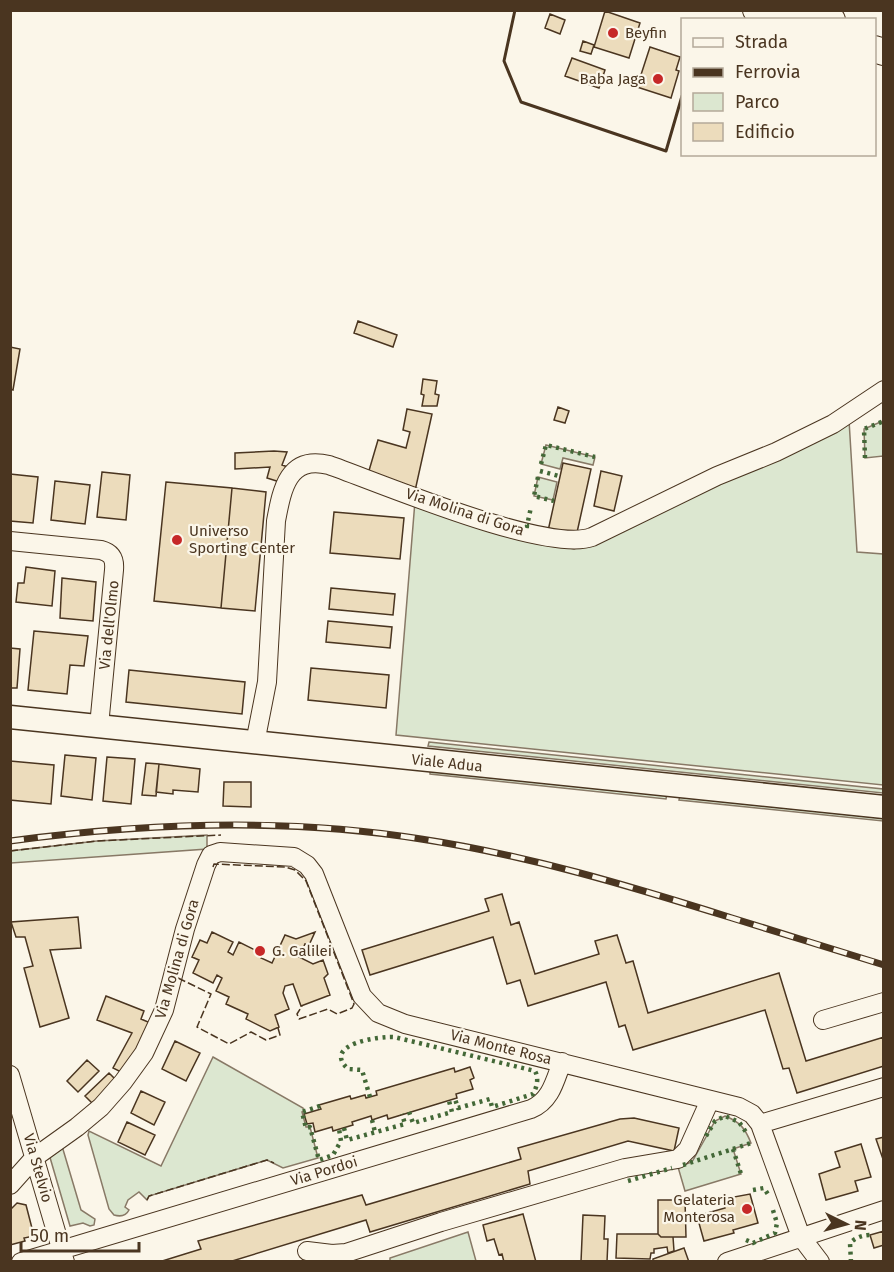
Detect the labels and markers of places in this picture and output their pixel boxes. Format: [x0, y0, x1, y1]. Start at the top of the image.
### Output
place label: Beyfin [625, 24, 667, 42]
marker: Beyfin [606, 26, 620, 40]
place label: Baba Jaga [580, 70, 646, 88]
marker: Baba Jaga [651, 72, 665, 86]
place label: Universo Sporting Center [189, 522, 295, 557]
marker: Universo Sporting Center [170, 533, 184, 547]
place label: G. Galilei [272, 942, 332, 960]
marker: G. Galilei [253, 944, 267, 958]
place label: Gelateria Monterosa [663, 1191, 735, 1226]
marker: Gelateria Monterosa [740, 1202, 754, 1216]

